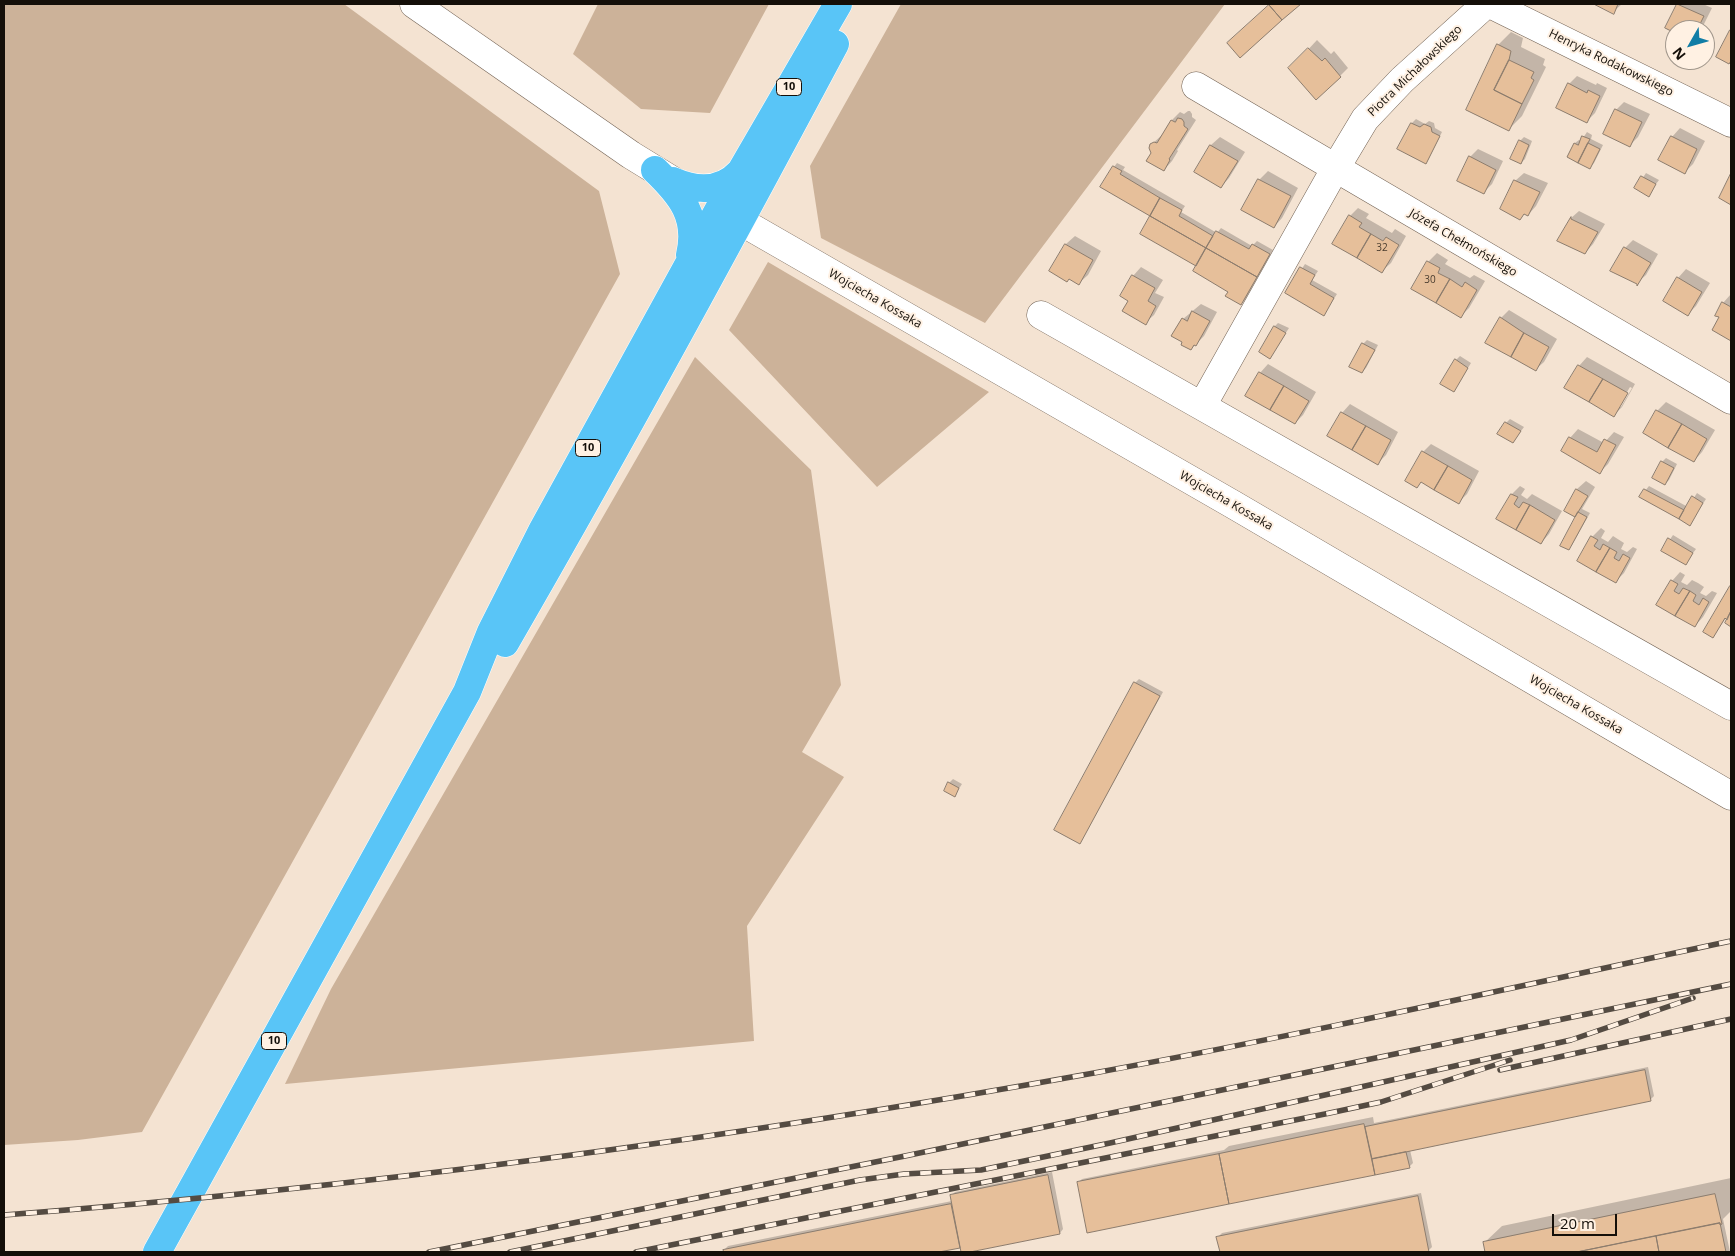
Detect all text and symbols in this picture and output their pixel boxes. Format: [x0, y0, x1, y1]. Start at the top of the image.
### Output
north arrow [1665, 20, 1715, 70]
street label: Piotra Michałowskiego [1365, 22, 1465, 120]
street label: Henryka Rodakowskiego [1546, 27, 1676, 99]
text: N [1668, 44, 1690, 64]
road number: 10 [776, 78, 802, 95]
street label: Józefa Chełmońskiego [1406, 206, 1520, 280]
house number: 32 [1376, 242, 1388, 254]
street label: Wojciecha Kossaka [826, 266, 924, 332]
house number: 30 [1424, 274, 1436, 286]
road number: 10 [576, 439, 600, 456]
street label: Wojciecha Kossaka [1177, 468, 1275, 534]
street label: Wojciecha Kossaka [1527, 672, 1625, 738]
road number: 10 [262, 1032, 286, 1050]
scale bar [1555, 1204, 1620, 1236]
text: 20 m [1560, 1213, 1595, 1233]

